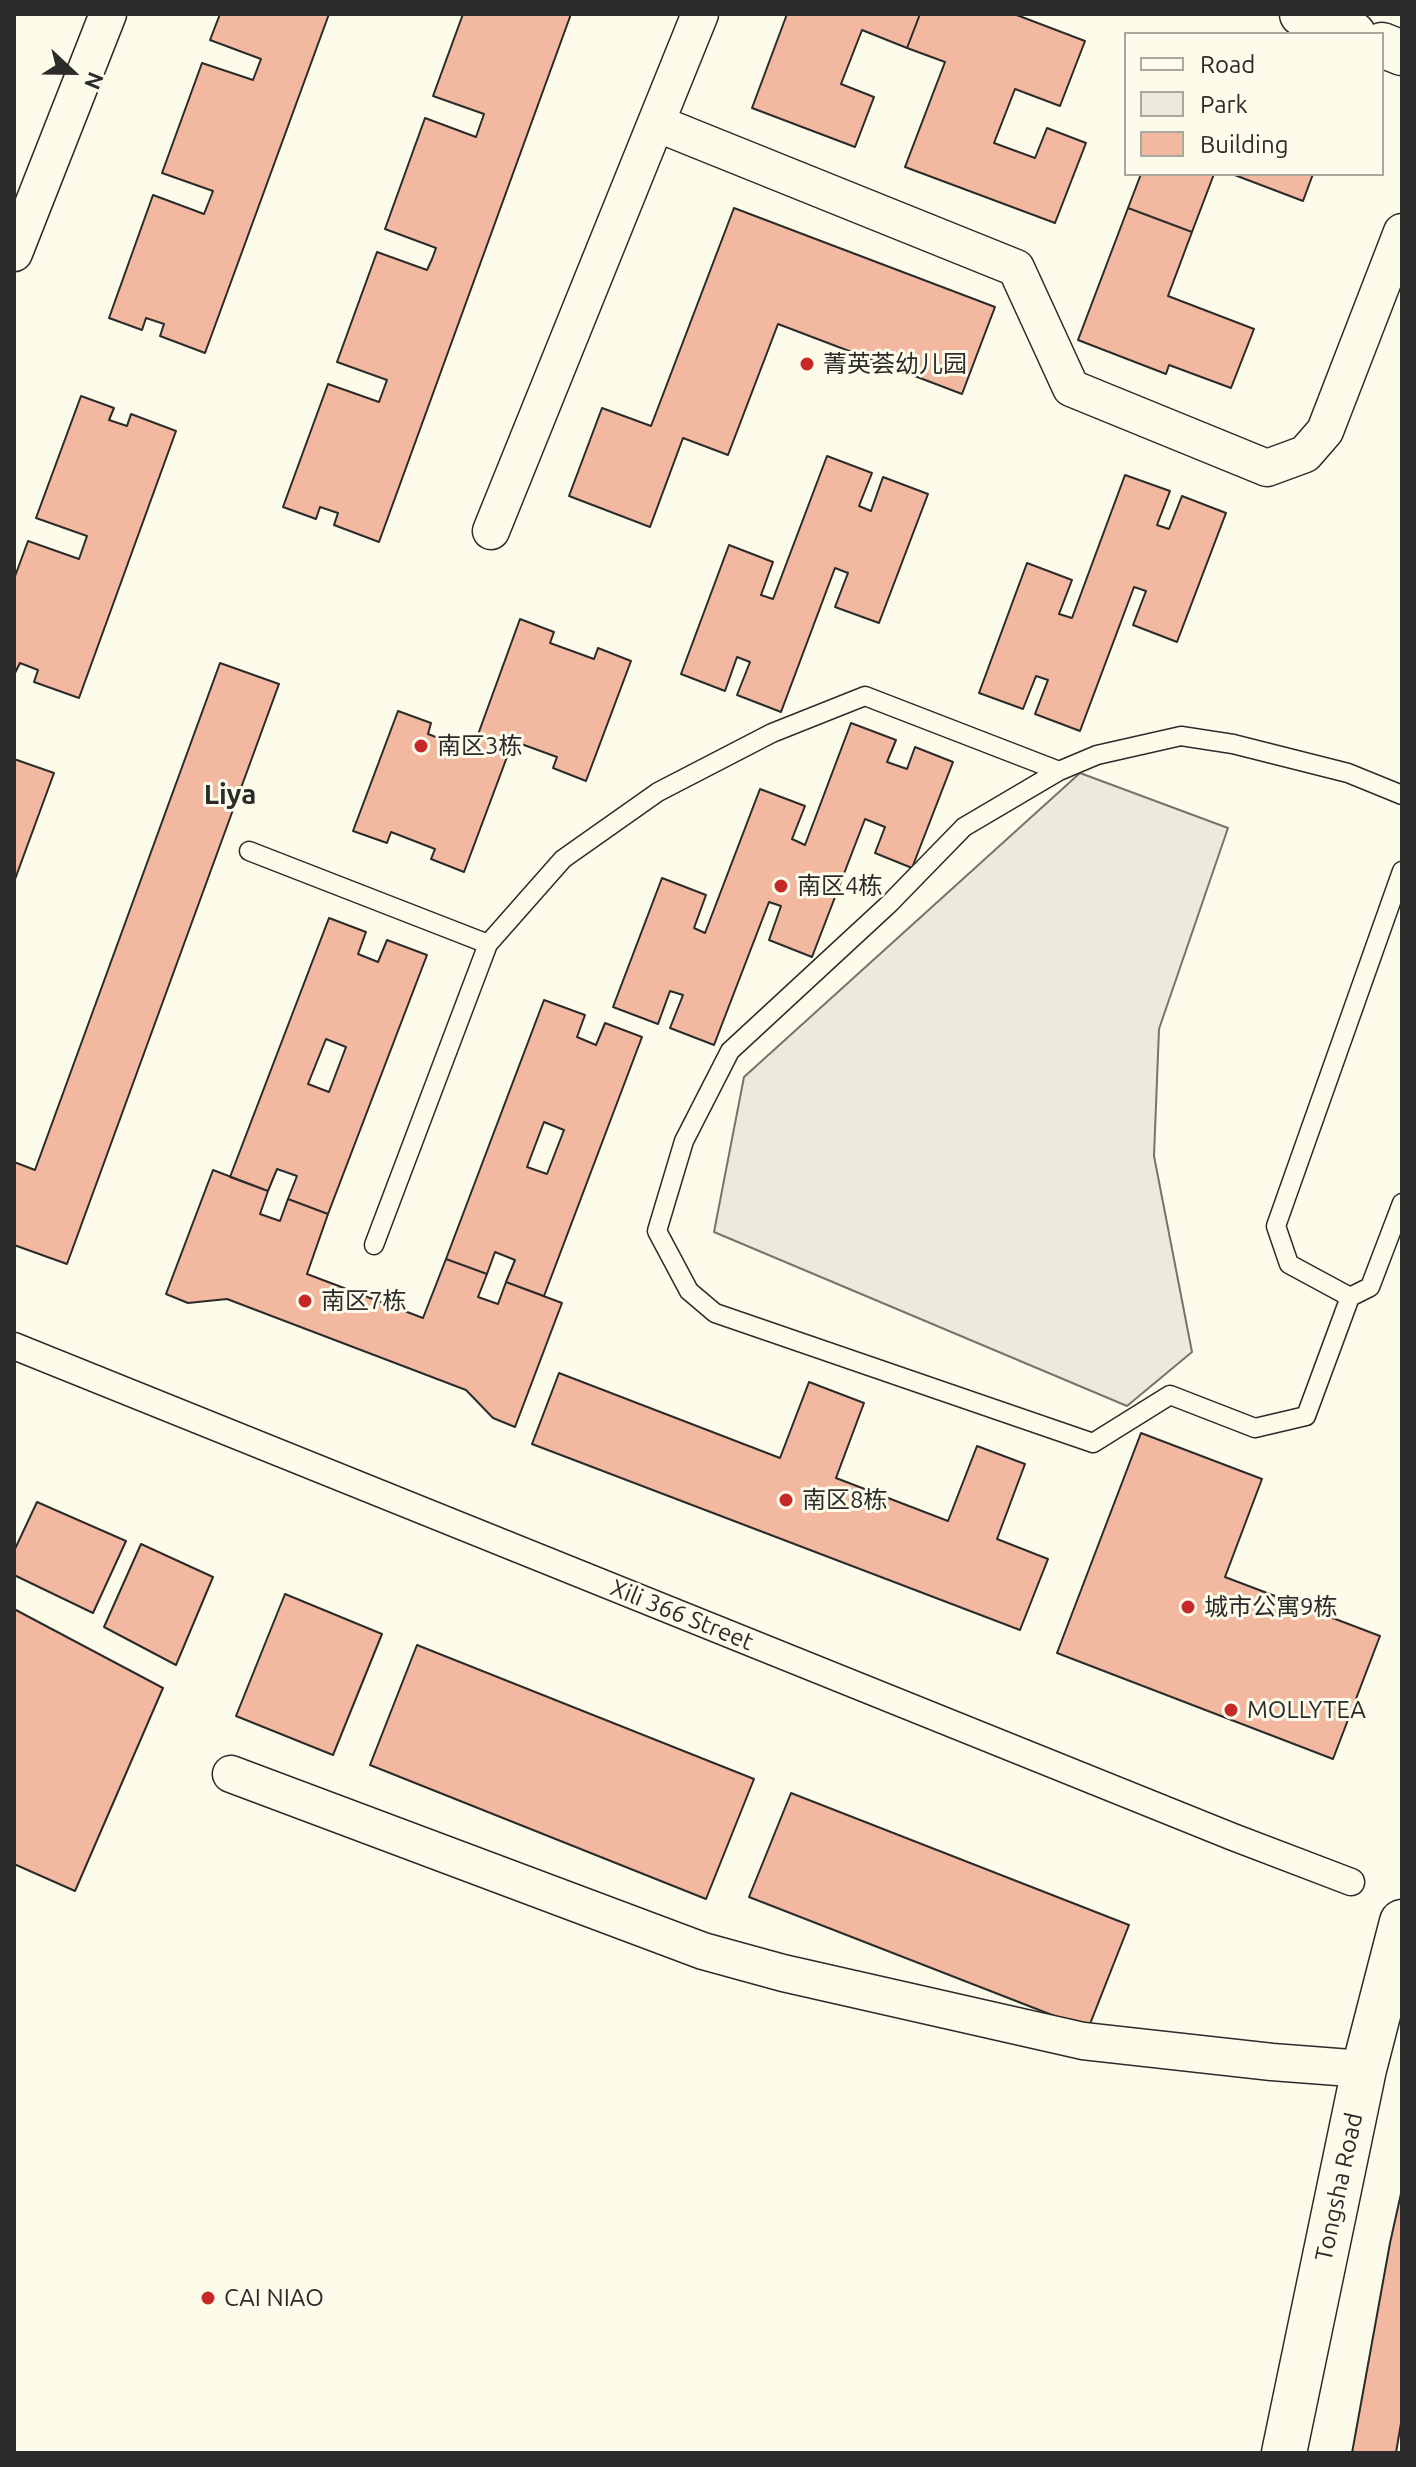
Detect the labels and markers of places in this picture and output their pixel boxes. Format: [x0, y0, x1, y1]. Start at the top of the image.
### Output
place label: 菁英荟幼儿园 [823, 350, 967, 378]
marker: 菁英荟幼儿园 [798, 355, 816, 373]
place label: 南区3栋 [437, 732, 523, 760]
marker: 南区3栋 [412, 737, 430, 755]
place label: 南区4栋 [797, 872, 883, 900]
marker: 南区4栋 [772, 877, 790, 895]
place label: 南区7栋 [321, 1287, 407, 1315]
marker: 南区7栋 [296, 1292, 314, 1310]
place label: 南区8栋 [802, 1486, 888, 1514]
marker: 南区8栋 [777, 1491, 795, 1509]
place label: 城市公寓9栋 [1204, 1593, 1338, 1621]
marker: 城市公寓9栋 [1179, 1598, 1197, 1616]
place label: MOLLYTEA [1247, 1696, 1366, 1724]
marker: MOLLYTEA [1222, 1701, 1240, 1719]
place label: CAI NIAO [224, 2284, 324, 2312]
marker: CAI NIAO [199, 2289, 217, 2307]

